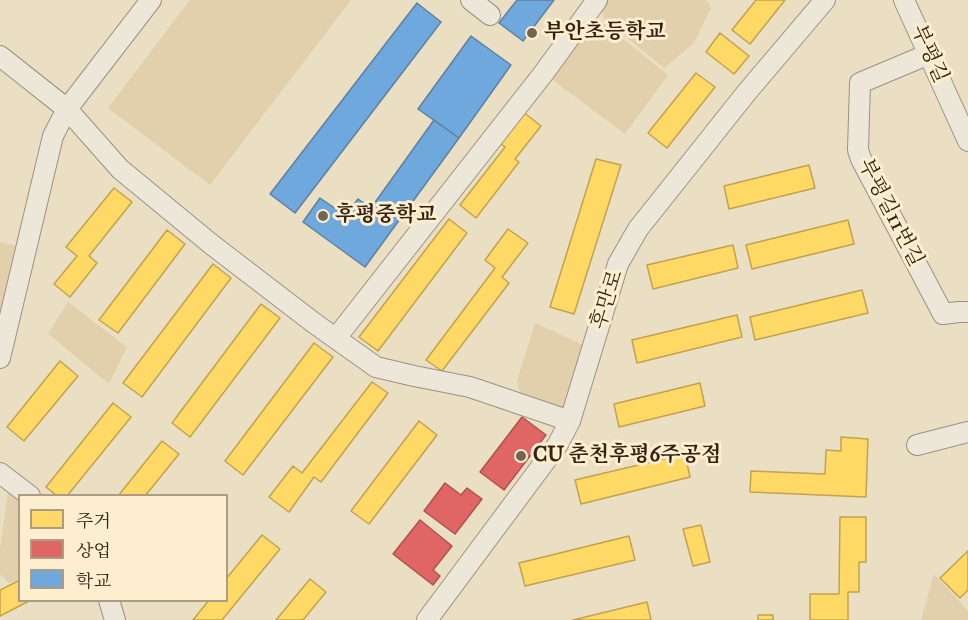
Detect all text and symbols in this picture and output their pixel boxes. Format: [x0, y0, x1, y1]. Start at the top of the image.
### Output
place label: 부안초등학교 [544, 20, 666, 46]
street label: 부평길 [905, 21, 953, 87]
marker: 부안초등학교 [525, 26, 539, 40]
street label: 부평길11번길 [852, 155, 928, 271]
place label: 후평중학교 [335, 203, 436, 229]
marker: 후평중학교 [316, 209, 330, 223]
street label: 후만로 [587, 267, 629, 333]
place label: CU 춘천후평6주공점 [533, 443, 721, 469]
marker: CU 춘천후평6주공점 [514, 449, 528, 463]
legend [18, 494, 228, 602]
text: 주거 [76, 510, 111, 532]
text: 상업 [76, 540, 111, 562]
text: 학교 [76, 570, 111, 592]

